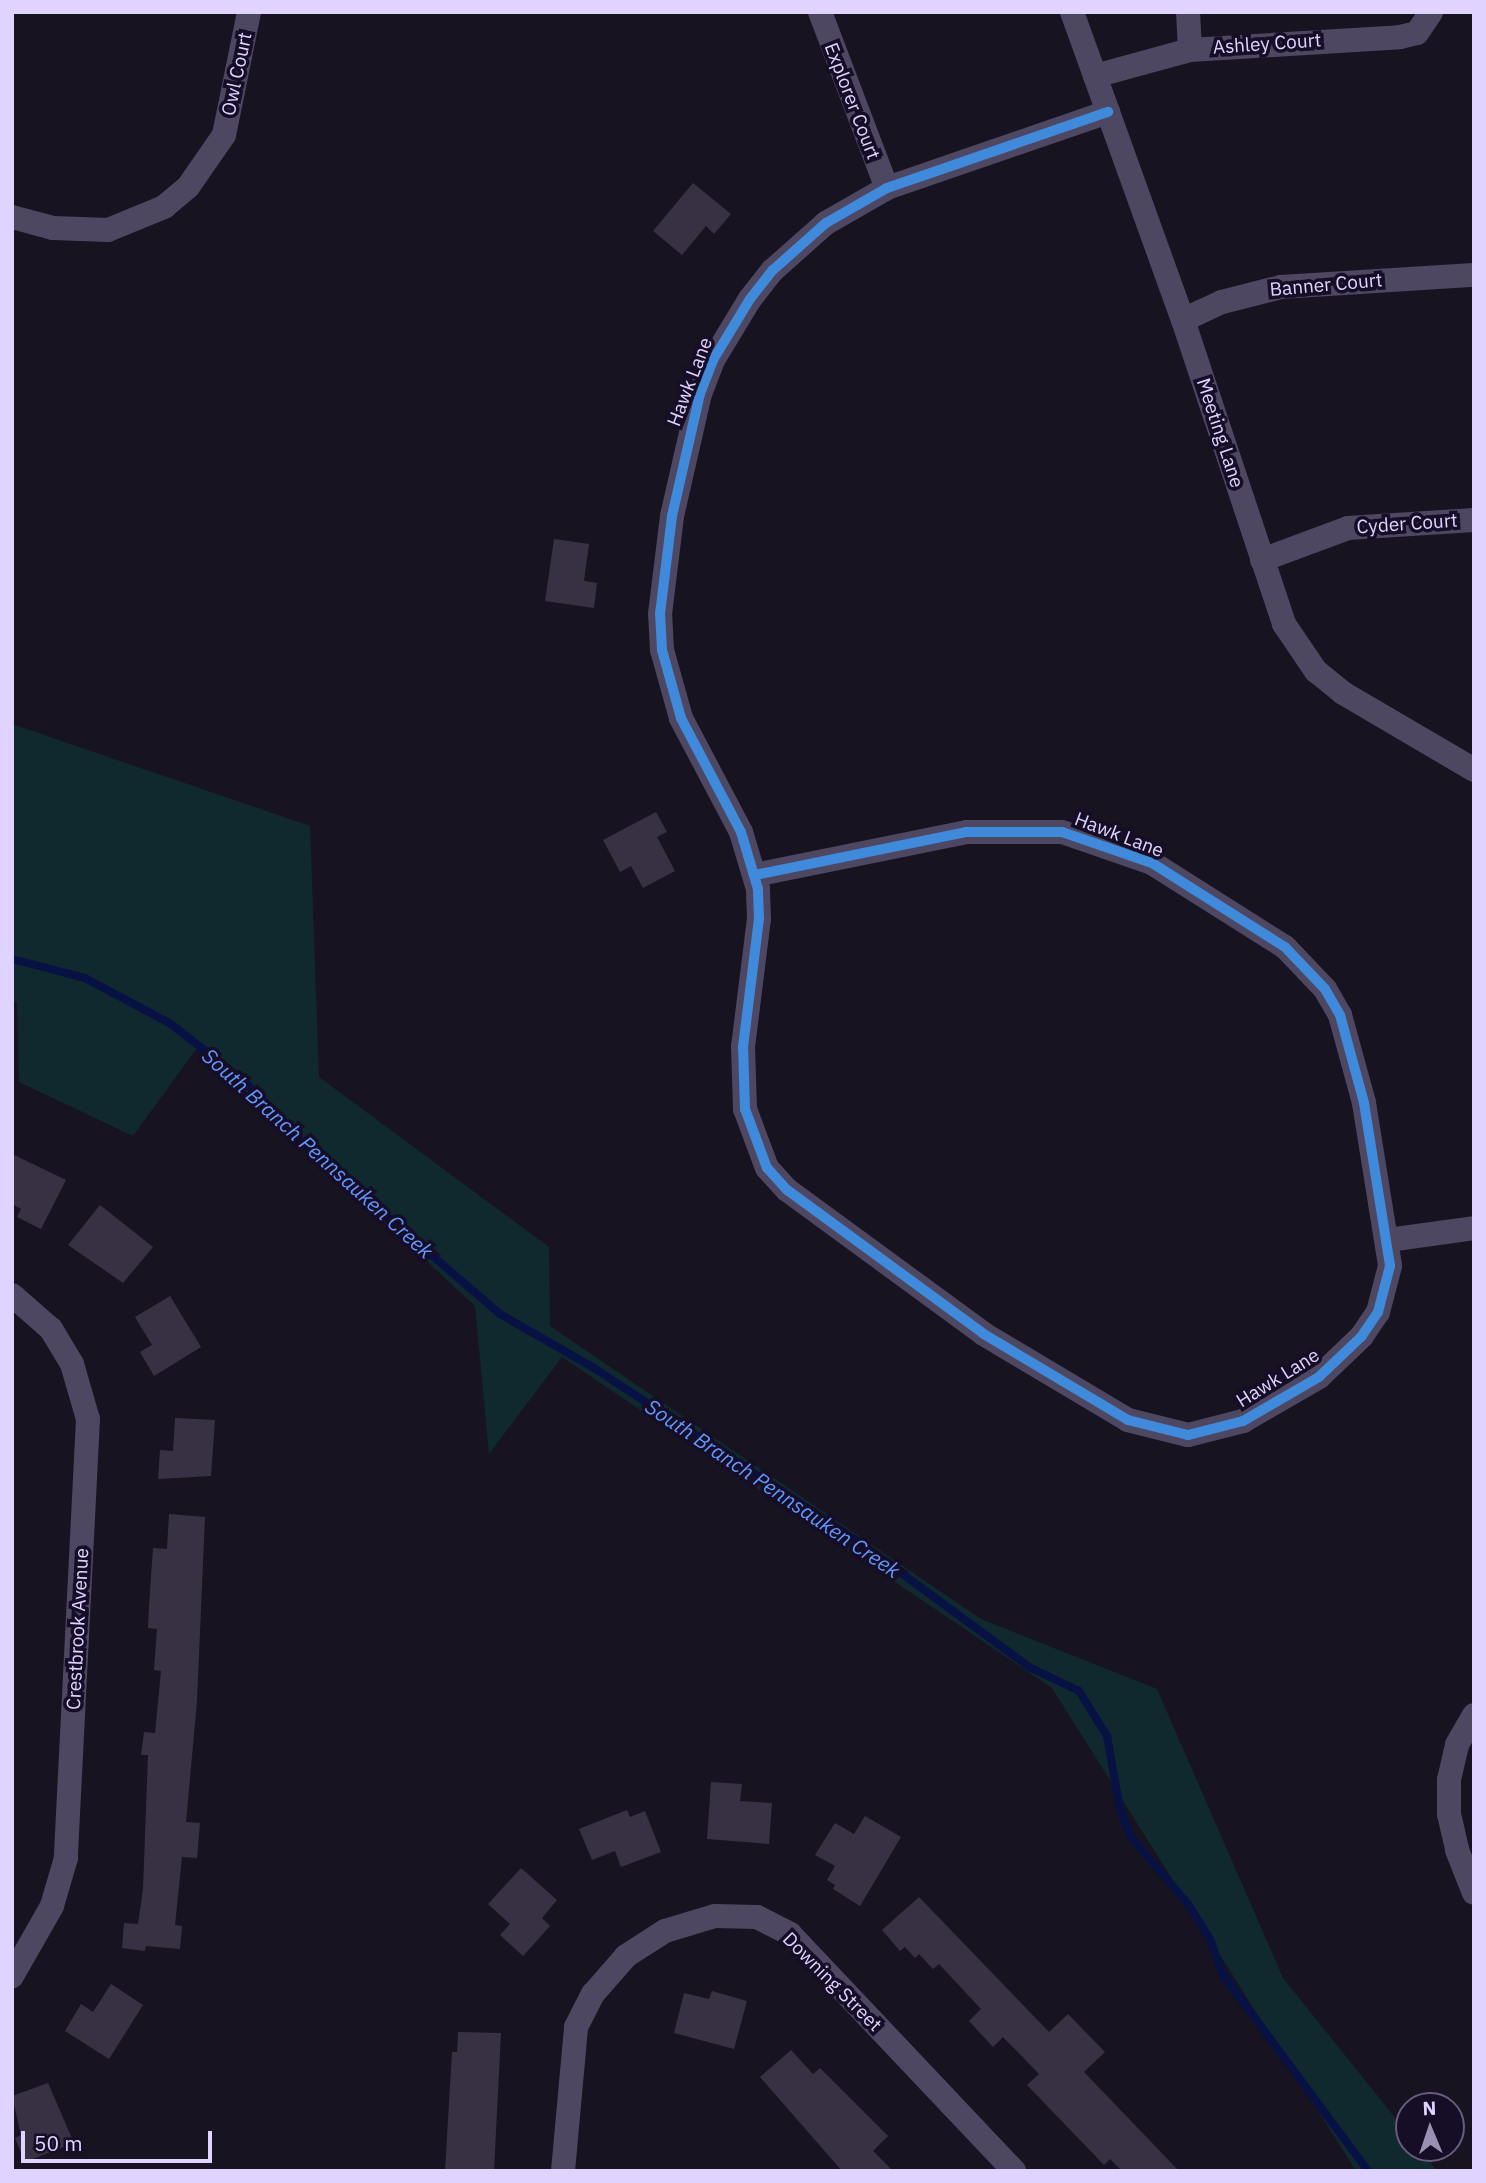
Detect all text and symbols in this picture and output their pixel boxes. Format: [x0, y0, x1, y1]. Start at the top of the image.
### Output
street label: Ashley Court [1212, 29, 1322, 59]
street label: Owl Court [217, 30, 257, 118]
street label: Explorer Court [819, 39, 885, 163]
street label: Banner Court [1269, 269, 1383, 301]
street label: Hawk Lane [663, 334, 717, 430]
street label: Meeting Lane [1192, 375, 1248, 491]
street label: Cyder Court [1356, 509, 1458, 539]
street label: Hawk Lane [1071, 808, 1167, 862]
water label: South Branch Pennsauken Creek [197, 1043, 439, 1263]
street label: Hawk Lane [1232, 1344, 1324, 1412]
water label: South Branch Pennsauken Creek [641, 1393, 905, 1583]
street label: Crestbrook Avenue [62, 1548, 94, 1710]
street label: Downing Street [778, 1928, 886, 2036]
north arrow [1395, 2092, 1465, 2162]
text: N [1422, 2096, 1437, 2120]
scale bar [24, 2116, 215, 2160]
text: 50 m [34, 2129, 83, 2157]

